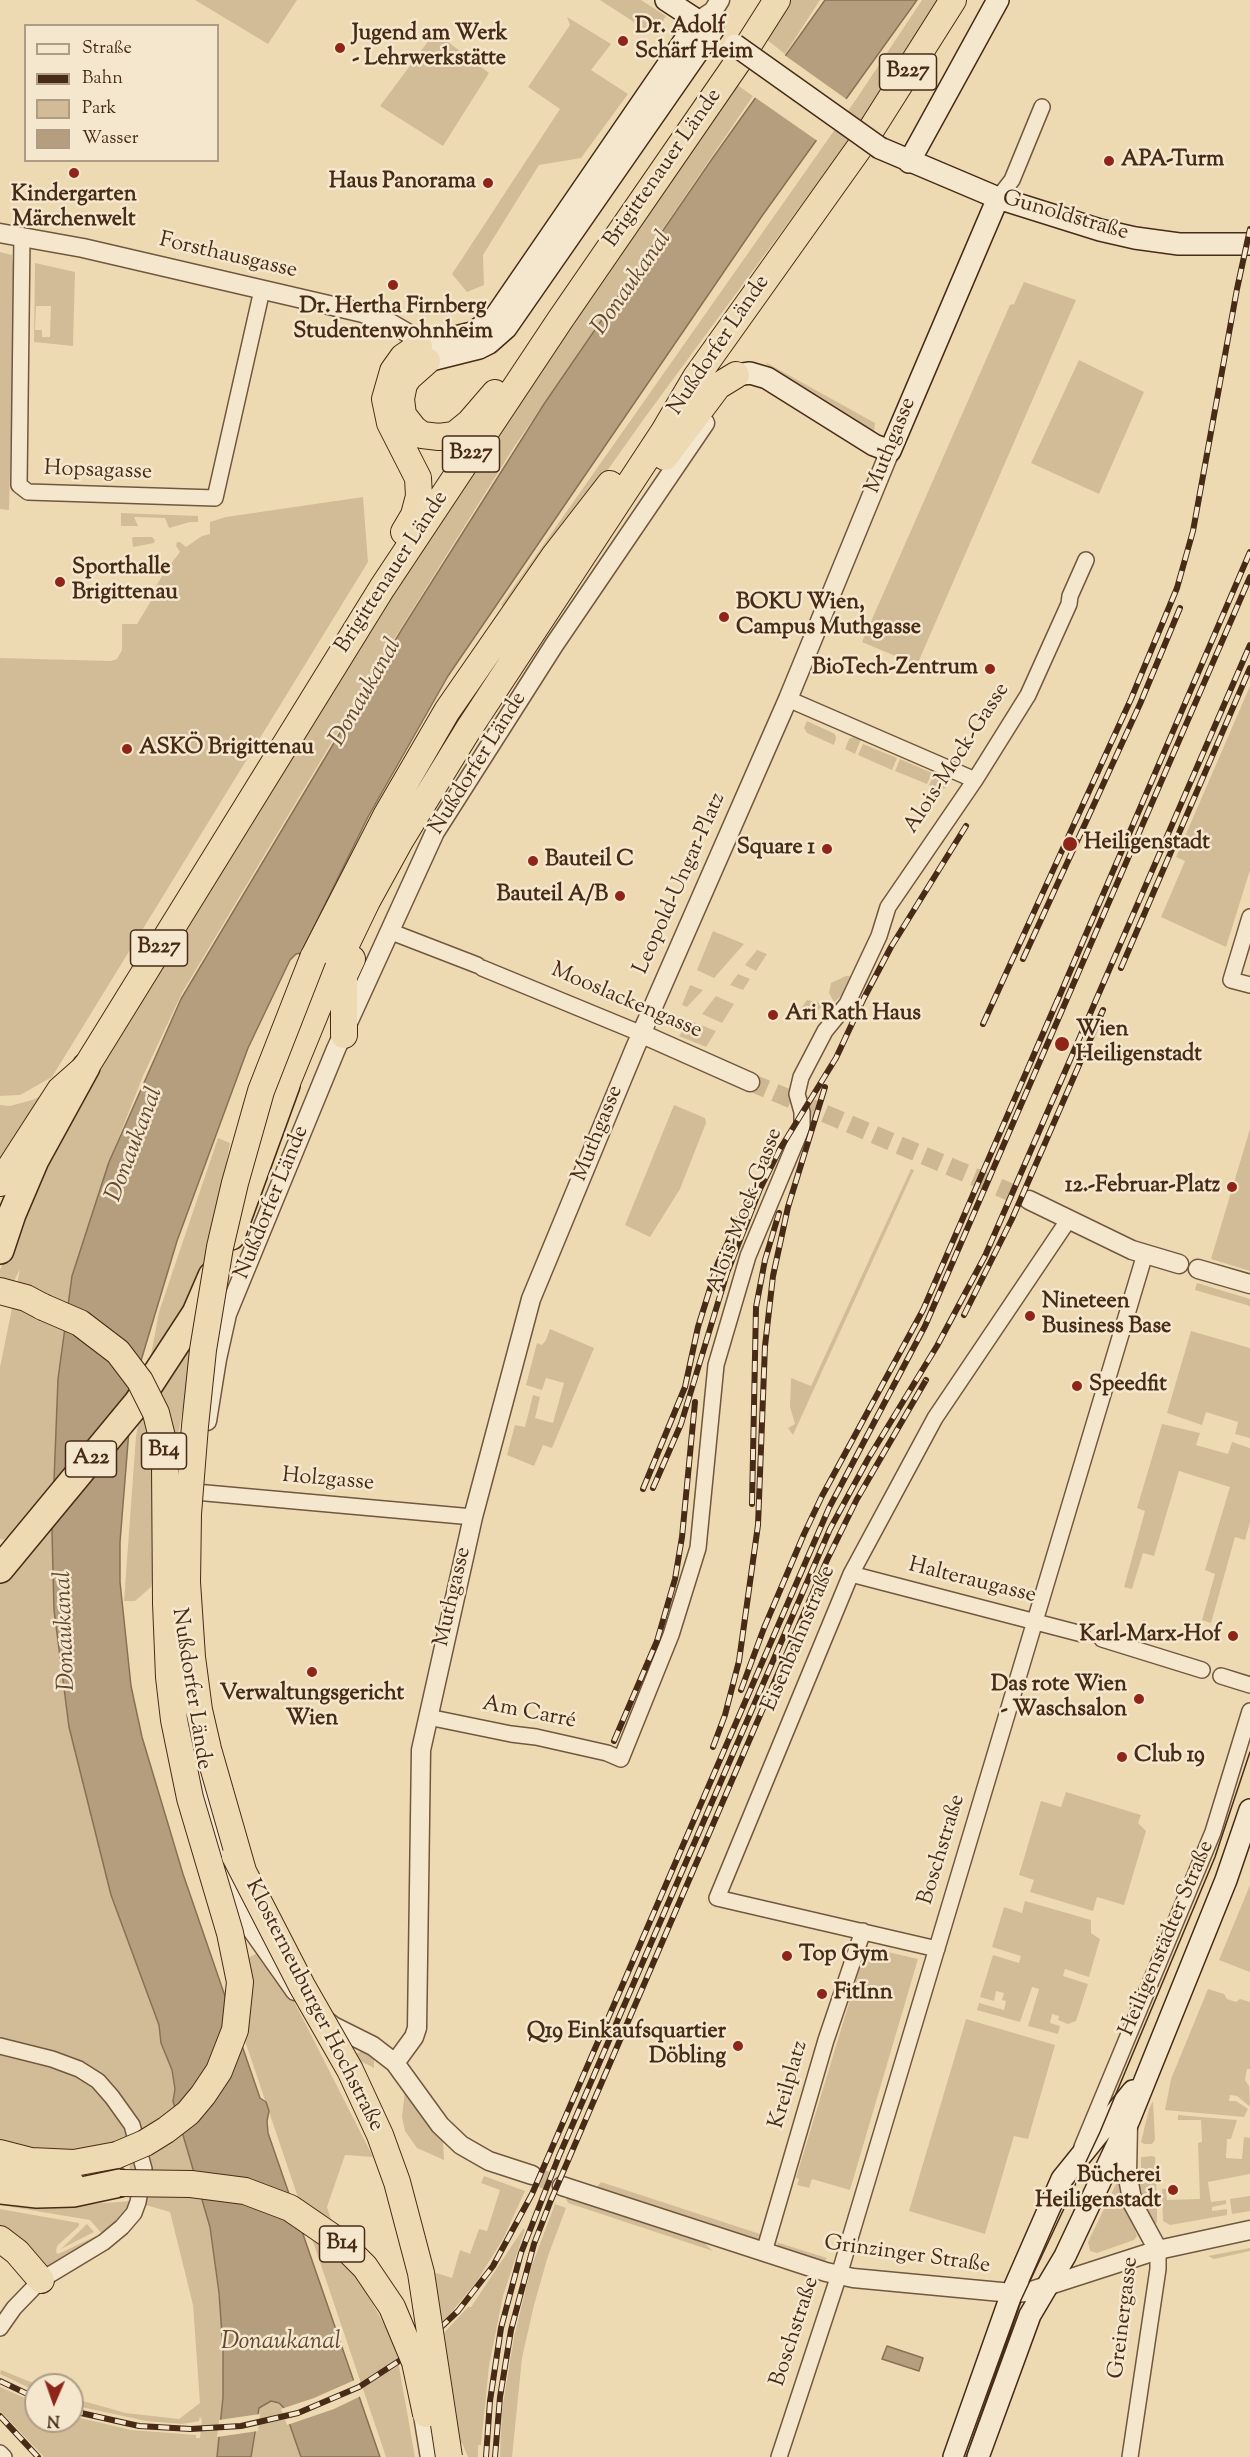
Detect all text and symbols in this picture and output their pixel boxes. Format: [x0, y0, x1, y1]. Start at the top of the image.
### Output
place label: Dr. Adolf Schärf Heim [635, 15, 753, 66]
place label: Jugend am Werk - Lehrwerkstätte [352, 22, 508, 74]
legend [24, 24, 219, 162]
marker: Dr. Adolf Schärf Heim [616, 34, 630, 48]
text: Straße [82, 36, 132, 62]
marker: Jugend am Werk - Lehrwerkstätte [333, 41, 347, 55]
road number: B227 [880, 54, 936, 90]
text: Bahn [82, 66, 123, 92]
street label: Brigittenauer Lände [599, 85, 729, 253]
text: Park [82, 96, 116, 122]
text: Wasser [82, 126, 139, 152]
place label: APA-Turm [1121, 148, 1224, 174]
marker: APA-Turm [1102, 154, 1116, 168]
marker: Kindergarten Märchenwelt [67, 166, 81, 180]
place label: Haus Panorama [329, 170, 476, 196]
marker: Haus Panorama [481, 176, 495, 190]
place label: Kindergarten Märchenwelt [11, 183, 137, 234]
street label: Gunoldstraße [999, 186, 1131, 248]
water label: Donaukanal [587, 227, 679, 341]
street label: Forsthausgasse [156, 228, 300, 286]
street label: Nußdorfer Lände [663, 271, 777, 421]
marker: Dr. Hertha Firnberg Studentenwohnheim [386, 278, 400, 292]
place label: Dr. Hertha Firnberg Studentenwohnheim [293, 295, 493, 346]
street label: Muthgasse [861, 394, 923, 498]
road number: B227 [442, 436, 500, 472]
street label: Hopsagasse [43, 457, 153, 487]
street label: Brigittenauer Lände [331, 487, 455, 659]
place label: Sporthalle Brigittenau [72, 556, 178, 608]
marker: Sporthalle Brigittenau [53, 575, 67, 589]
place label: BOKU Wien, Campus Muthgasse [736, 591, 921, 642]
marker: BOKU Wien, Campus Muthgasse [717, 610, 731, 624]
water label: Donaukanal [325, 634, 409, 752]
place label: BioTech-Zentrum [812, 656, 978, 682]
marker: BioTech-Zentrum [983, 662, 997, 676]
street label: Alois-Mock-Gasse [899, 679, 1017, 839]
street label: Nußdorfer Lände [425, 688, 533, 840]
place label: ASKÖ Brigittenau [139, 736, 314, 762]
marker: ASKÖ Brigittenau [120, 742, 134, 756]
street label: Leopold-Ungar-Platz [629, 789, 733, 979]
place label: Heiligenstadt [1084, 831, 1210, 857]
marker: Heiligenstadt [1061, 835, 1079, 853]
place label: Square 1 [737, 836, 815, 862]
marker: Square 1 [820, 842, 834, 856]
place label: Bauteil C [545, 848, 634, 874]
marker: Bauteil C [526, 854, 540, 868]
place label: Bauteil A/B [497, 883, 608, 909]
marker: Bauteil A/B [613, 889, 627, 903]
road number: B227 [130, 930, 188, 966]
street label: Mooslackengasse [547, 958, 705, 1046]
place label: Ari Rath Haus [785, 1002, 921, 1028]
marker: Ari Rath Haus [766, 1008, 780, 1022]
place label: Wien Heiligenstadt [1076, 1018, 1202, 1070]
marker: Wien Heiligenstadt [1053, 1035, 1071, 1053]
street label: Muthgasse [568, 1082, 630, 1186]
water label: Donaukanal [101, 1084, 171, 1206]
street label: Nußdorfer Lände [230, 1122, 316, 1284]
street label: Alois-Mock-Gasse [702, 1125, 790, 1297]
place label: 12.-Februar-Platz [1065, 1174, 1220, 1200]
marker: 12.-Februar-Platz [1225, 1180, 1239, 1194]
place label: Nineteen Business Base [1042, 1290, 1171, 1342]
marker: Nineteen Business Base [1023, 1309, 1037, 1323]
place label: Speedfit [1089, 1373, 1167, 1399]
marker: Speedfit [1070, 1379, 1084, 1393]
road number: B14 [142, 1433, 186, 1469]
road number: A22 [66, 1441, 116, 1477]
street label: Holzgasse [281, 1464, 375, 1498]
street label: Muthgasse [430, 1545, 478, 1649]
street label: Halteraugasse [906, 1553, 1038, 1611]
street label: Eisenbahnstraße [757, 1562, 843, 1716]
water label: Donaukanal [51, 1570, 83, 1692]
street label: Nußdorfer Lände [164, 1606, 216, 1772]
place label: Karl-Marx-Hof [1079, 1623, 1221, 1649]
marker: Karl-Marx-Hof [1226, 1629, 1240, 1643]
marker: Verwaltungsgericht Wien [305, 1665, 319, 1679]
place label: Das rote Wien - Waschsalon [991, 1673, 1127, 1724]
place label: Verwaltungsgericht Wien [220, 1682, 404, 1734]
street label: Am Carré [480, 1692, 578, 1736]
marker: Das rote Wien - Waschsalon [1132, 1692, 1146, 1706]
place label: Club 19 [1134, 1744, 1205, 1770]
marker: Club 19 [1115, 1750, 1129, 1764]
street label: Boschstraße [914, 1792, 972, 1908]
street label: Heiligenstädter Straße [1115, 1837, 1221, 2041]
street label: Klosterneuburger Hochstraße [238, 1876, 388, 2136]
place label: Top Gym [799, 1943, 888, 1969]
marker: Top Gym [780, 1949, 794, 1963]
place label: FitInn [834, 1981, 893, 2007]
marker: FitInn [815, 1987, 829, 2001]
place label: Q19 Einkaufsquartier Döbling [527, 2020, 726, 2072]
street label: Kreilplatz [765, 2038, 815, 2132]
marker: Q19 Einkaufsquartier Döbling [731, 2039, 745, 2053]
place label: Bücherei Heiligenstadt [1035, 2164, 1161, 2216]
marker: Bücherei Heiligenstadt [1166, 2183, 1180, 2197]
road number: B14 [320, 2226, 364, 2262]
street label: Grinzinger Straße [822, 2231, 992, 2281]
street label: Greinergasse [1104, 2256, 1146, 2380]
street label: Boschstraße [766, 2274, 826, 2390]
water label: Donaukanal [221, 2330, 341, 2358]
north arrow [24, 2373, 84, 2433]
text: N [47, 2408, 60, 2431]

